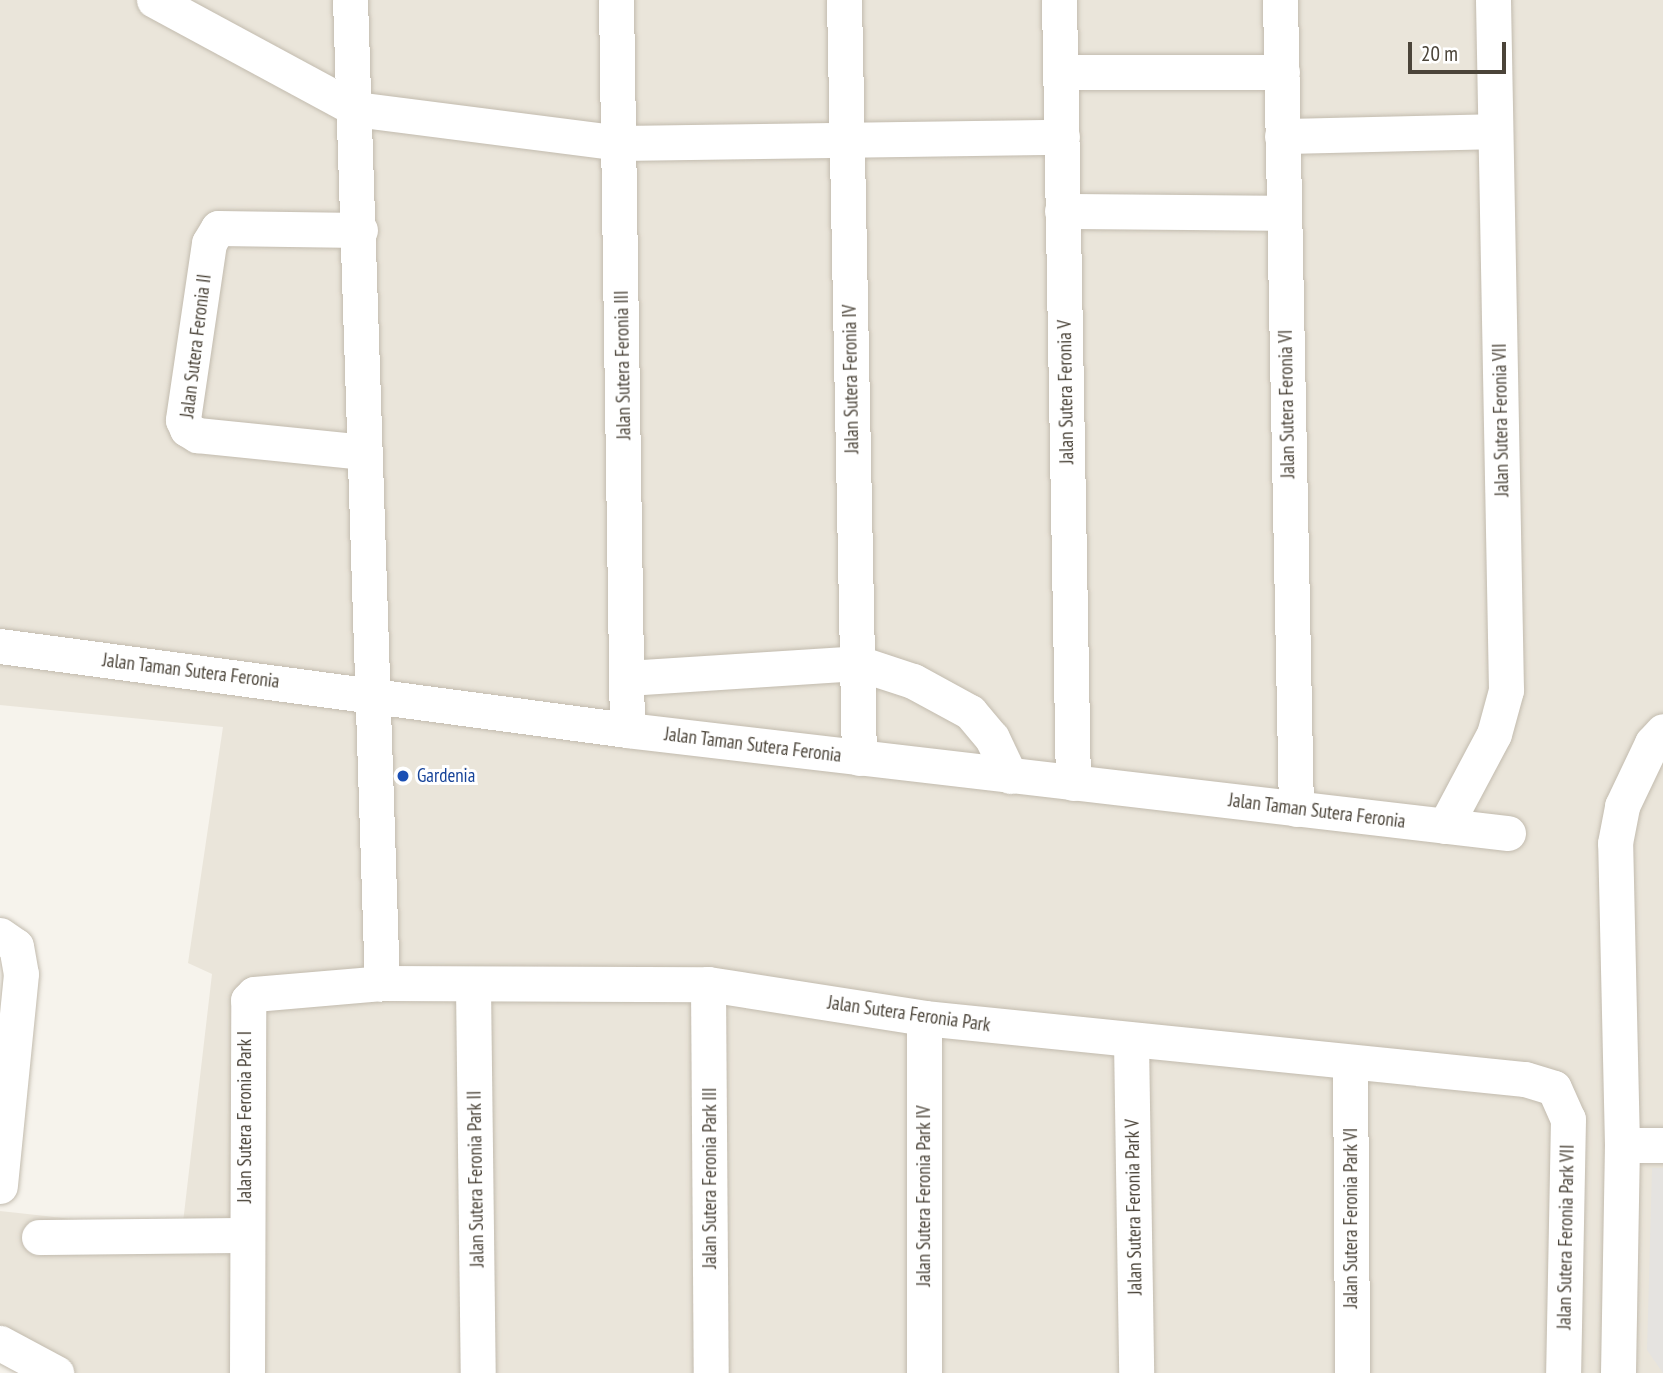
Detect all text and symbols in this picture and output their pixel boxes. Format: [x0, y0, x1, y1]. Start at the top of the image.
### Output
scale bar [1411, 28, 1509, 72]
text: 20 m [1421, 40, 1458, 67]
street label: Jalan Sutera Feronia II [176, 273, 216, 419]
street label: Jalan Sutera Feronia III [610, 290, 636, 440]
street label: Jalan Sutera Feronia IV [838, 304, 864, 454]
street label: Jalan Sutera Feronia V [1053, 319, 1079, 465]
street label: Jalan Sutera Feronia VI [1274, 329, 1300, 479]
street label: Jalan Sutera Feronia VII [1488, 343, 1514, 497]
street label: Jalan Taman Sutera Feronia [101, 649, 281, 693]
street label: Jalan Taman Sutera Feronia [663, 723, 843, 767]
place label: Gardenia [417, 765, 475, 787]
marker: Gardenia [395, 768, 411, 784]
street label: Jalan Taman Sutera Feronia [1227, 789, 1407, 833]
street label: Jalan Sutera Feronia Park [826, 991, 992, 1037]
street label: Jalan Sutera Feronia Park I [234, 1031, 256, 1203]
street label: Jalan Sutera Feronia Park III [699, 1087, 721, 1269]
street label: Jalan Sutera Feronia Park II [463, 1090, 489, 1268]
street label: Jalan Sutera Feronia Park IV [913, 1105, 935, 1287]
street label: Jalan Sutera Feronia Park V [1121, 1118, 1147, 1296]
street label: Jalan Sutera Feronia Park VI [1340, 1127, 1362, 1309]
street label: Jalan Sutera Feronia Park VII [1553, 1144, 1579, 1330]

